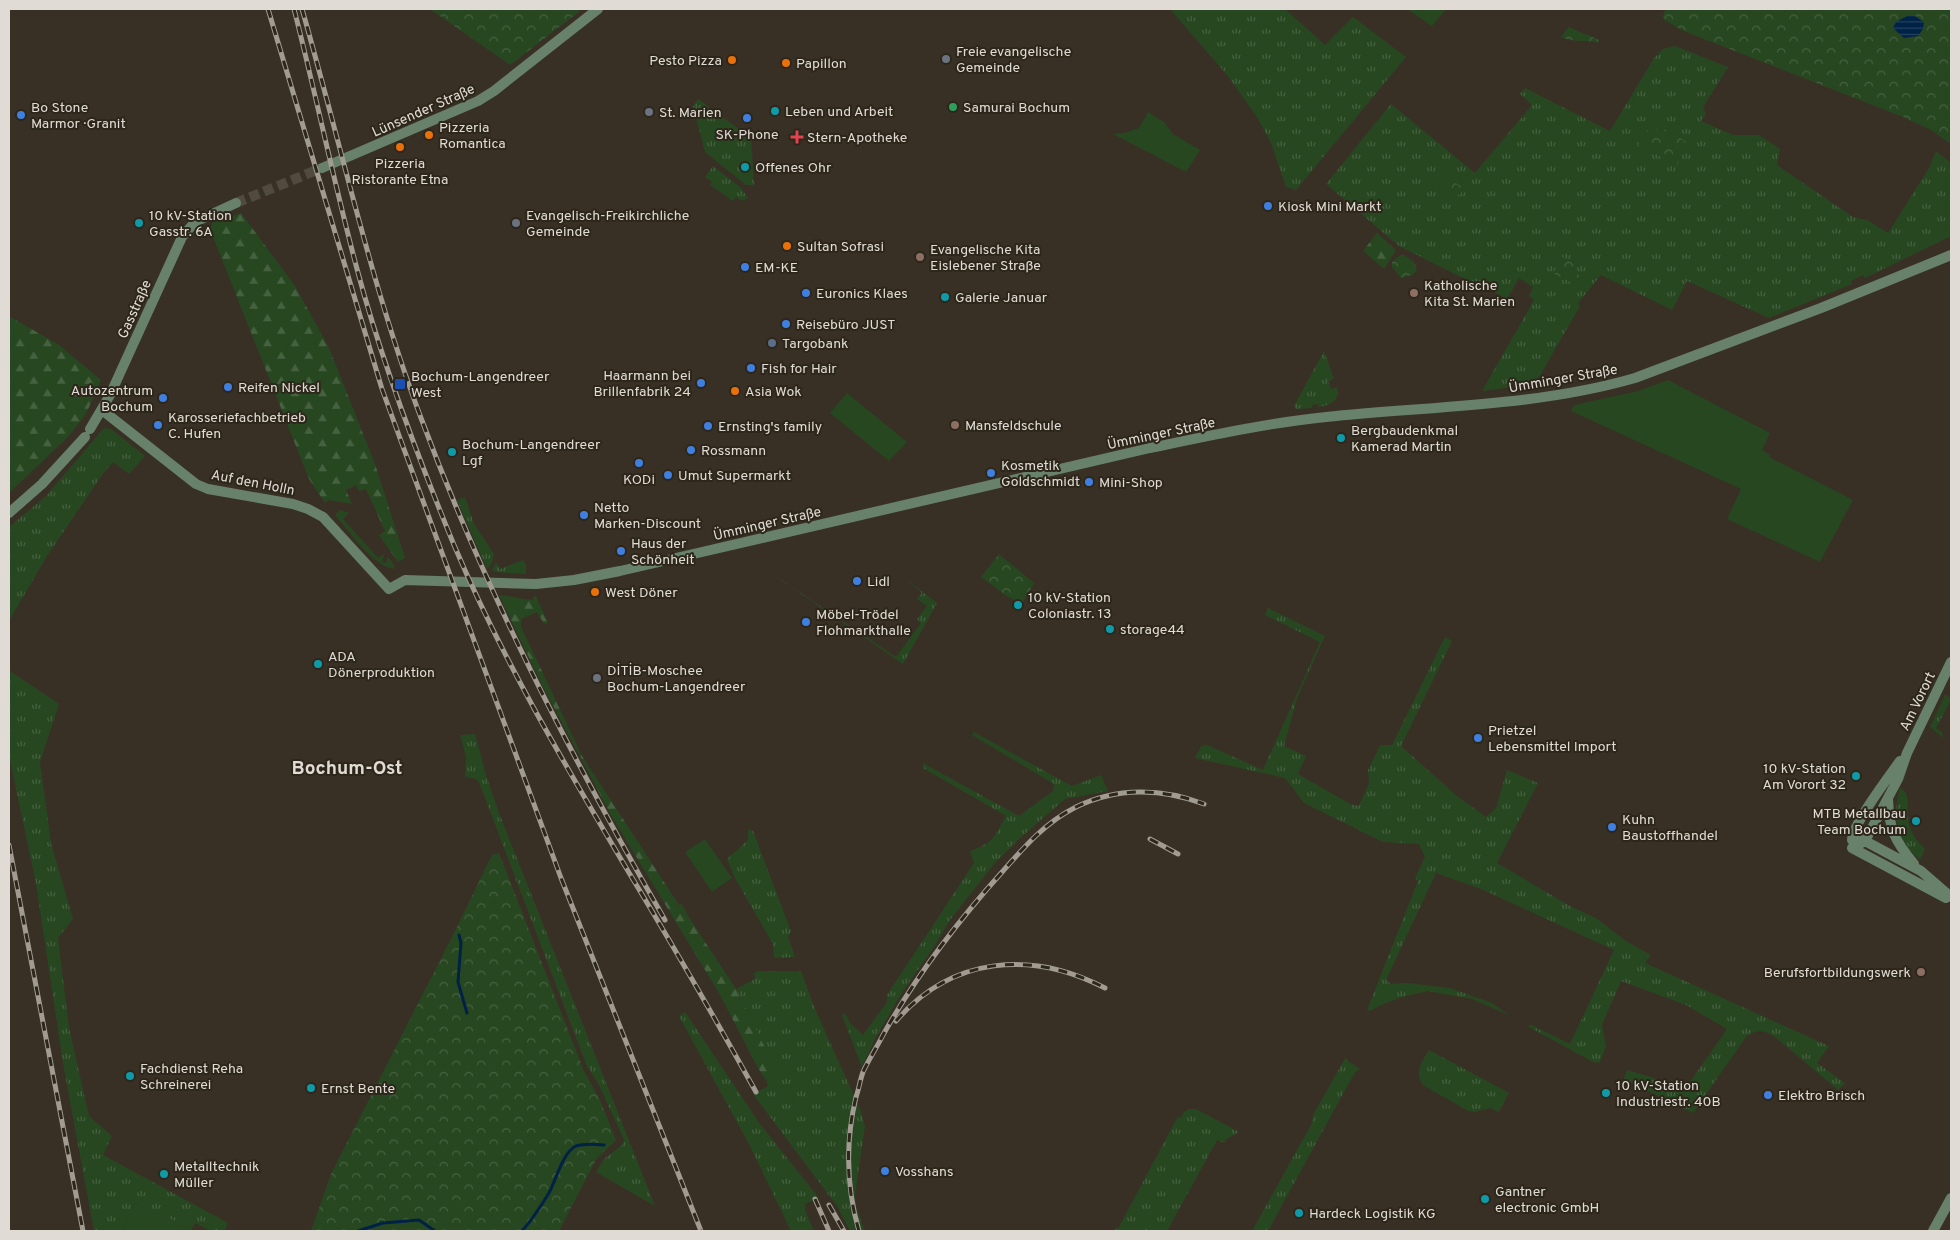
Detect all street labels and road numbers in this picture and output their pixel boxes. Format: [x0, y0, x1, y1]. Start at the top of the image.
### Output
street label: Lünsender Straße [370, 81, 478, 142]
street label: Gasstraße [115, 278, 156, 342]
street label: Ümminger Straße [1507, 361, 1619, 397]
street label: Ümminger Straße [1105, 414, 1217, 454]
street label: Auf den Holln [209, 467, 296, 500]
street label: Ümminger Straße [712, 503, 823, 545]
street label: Am Vorort [1897, 669, 1940, 734]

